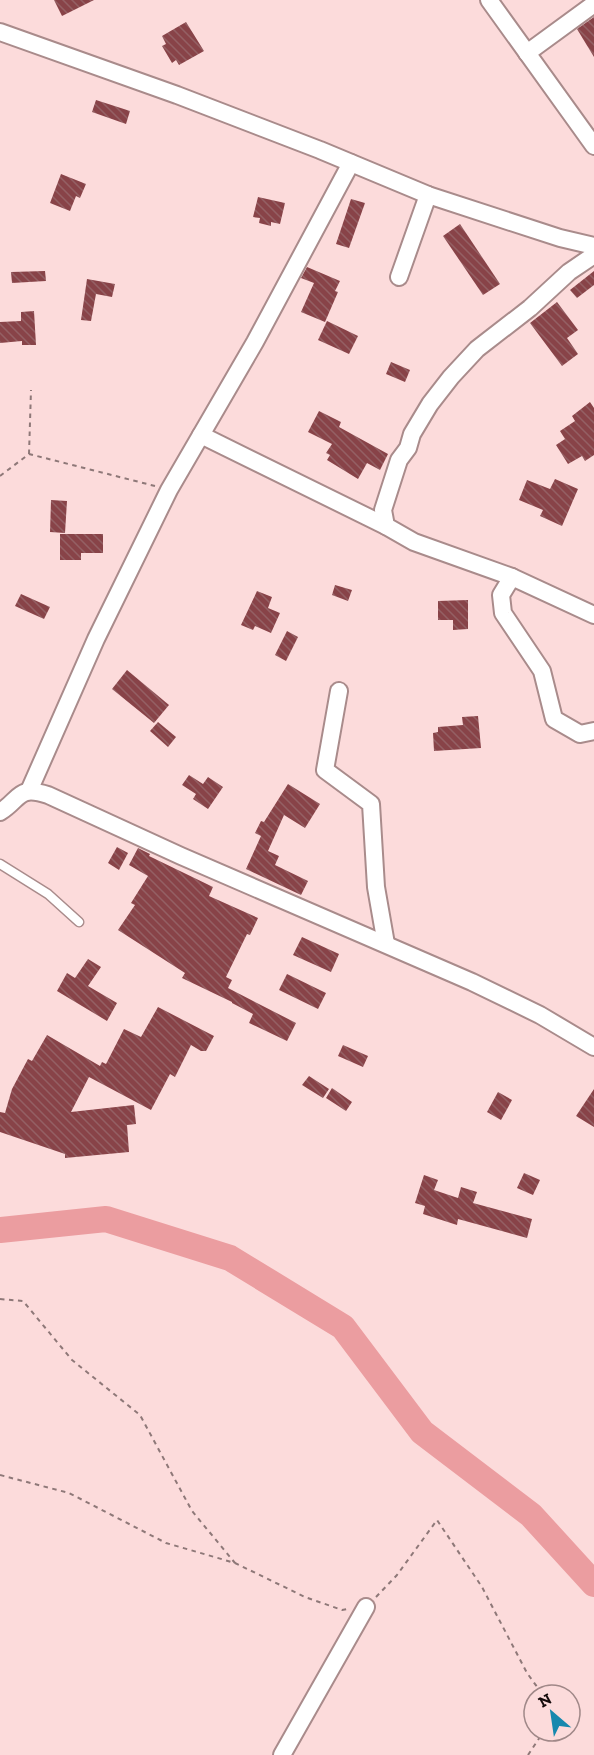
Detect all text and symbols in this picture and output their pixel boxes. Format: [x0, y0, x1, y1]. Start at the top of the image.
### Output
north arrow [522, 1683, 582, 1743]
text: N [535, 1689, 555, 1712]

